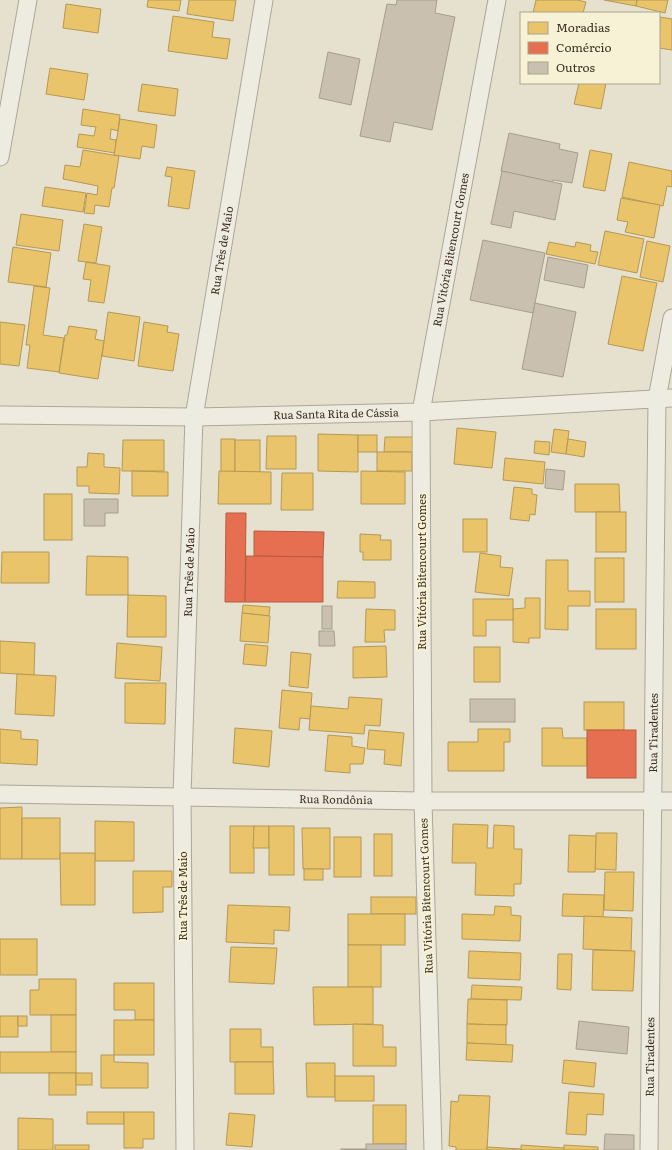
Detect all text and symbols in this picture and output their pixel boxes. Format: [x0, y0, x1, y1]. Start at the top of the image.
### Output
legend [520, 12, 660, 84]
text: Moradias [556, 18, 610, 36]
text: Comércio [556, 38, 612, 56]
text: Outros [556, 58, 595, 76]
street label: Rua Vitória Bitencourt Gomes [428, 172, 472, 328]
street label: Rua Três de Maio [206, 205, 236, 296]
street label: Rua Santa Rita de Cássia [273, 403, 399, 422]
street label: Rua Vitória Bitencourt Gomes [413, 494, 429, 650]
street label: Rua Três de Maio [179, 527, 198, 617]
street label: Rua Tiradentes [644, 693, 661, 773]
street label: Rua Rondônia [299, 790, 373, 807]
street label: Rua Vitória Bitencourt Gomes [414, 818, 436, 974]
street label: Rua Três de Maio [174, 851, 190, 941]
street label: Rua Tiradentes [641, 1017, 657, 1097]

